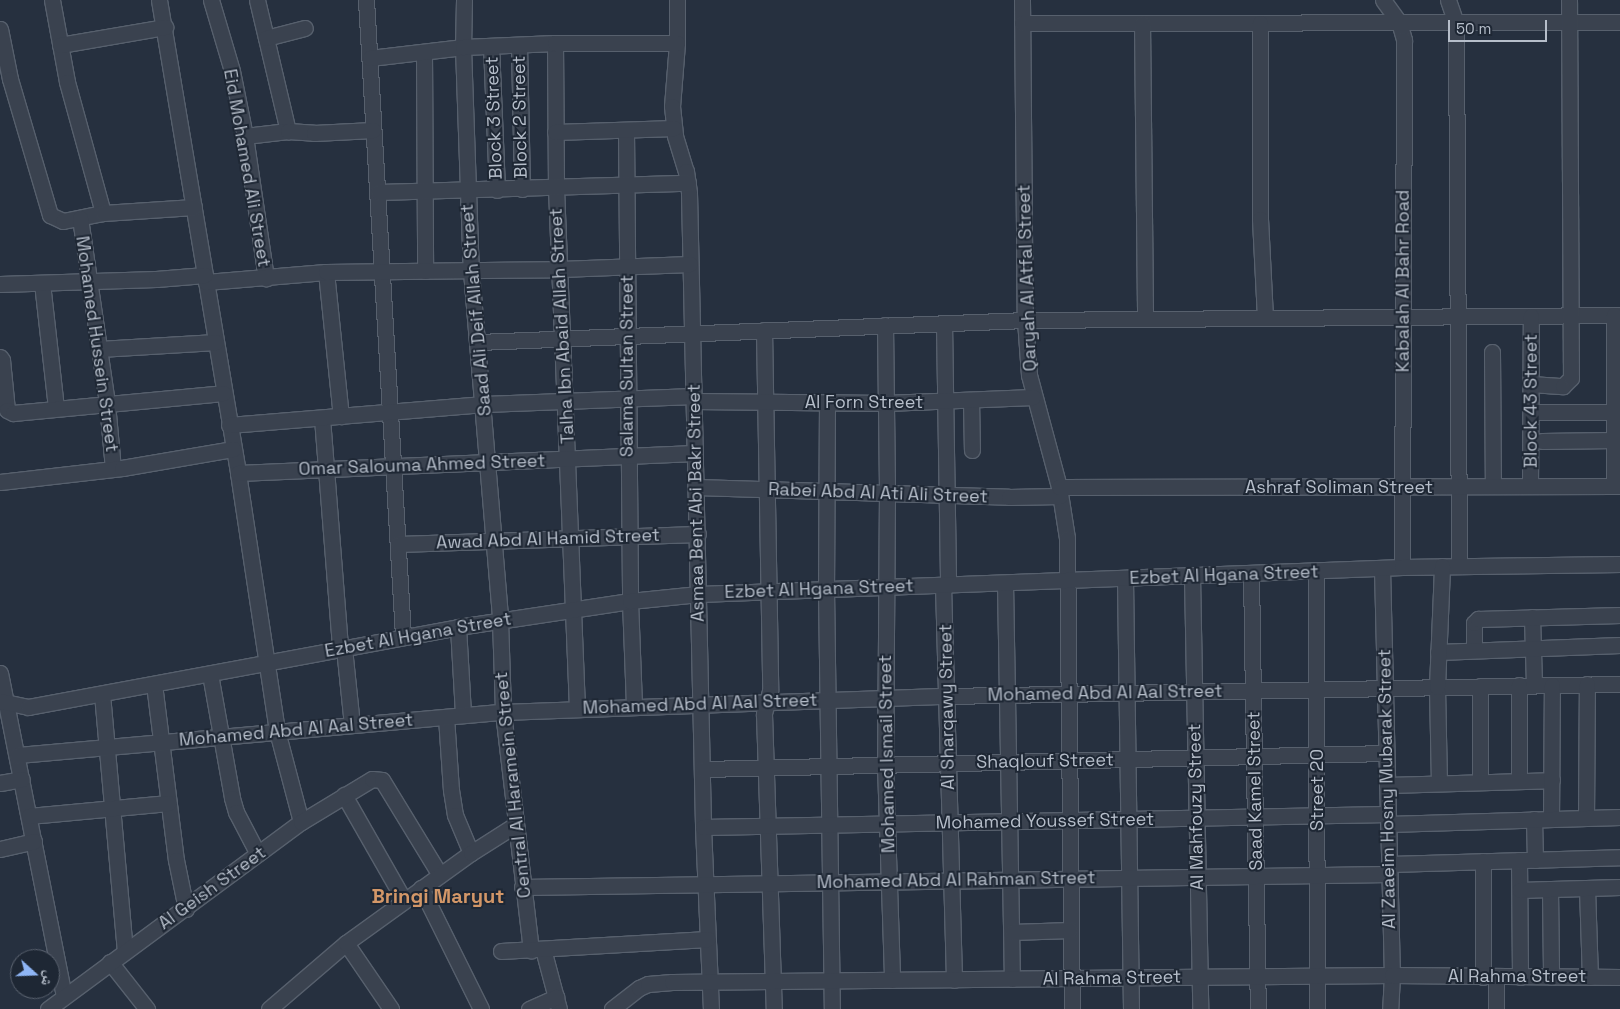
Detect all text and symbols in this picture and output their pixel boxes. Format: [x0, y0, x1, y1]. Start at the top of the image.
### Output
scale bar [1450, 10, 1549, 42]
text: 50 m [1456, 19, 1491, 38]
street label: Block 2 Street [508, 55, 532, 179]
street label: Block 3 Street [481, 56, 507, 180]
street label: Eid Mohamed Ali Street [219, 67, 275, 269]
street label: Qaryah Al Atfal Street [1013, 184, 1041, 372]
street label: Kabalah Al Bahr Road [1392, 190, 1414, 372]
street label: Saad Ali Deif Allah Street [456, 203, 496, 417]
street label: Talha Ibn Abaid Allah Street [545, 207, 579, 445]
street label: Mohamed Hussein Street [71, 235, 123, 453]
street label: Salama Sultan Street [616, 275, 638, 457]
street label: Block 43 Street [1520, 334, 1542, 468]
street label: Asmaa Bent Abi Bakr Street [683, 384, 709, 622]
street label: Al Forn Street [805, 391, 923, 413]
street label: Omar Salouma Ahmed Street [298, 450, 546, 480]
street label: Ashraf Soliman Street [1245, 476, 1433, 498]
street label: Rabei Abd Al Ati Ali Street [767, 478, 989, 508]
street label: Awad Abd Al Hamid Street [435, 524, 661, 554]
street label: Ezbet Al Hgana Street [1129, 561, 1319, 589]
street label: Ezbet Al Hgana Street [724, 575, 914, 603]
street label: Ezbet Al Hgana Street [323, 608, 513, 662]
street label: Al Sharqawy Street [935, 624, 959, 790]
street label: Al Zaaeim Hosny Mubarak Street [1374, 649, 1400, 929]
street label: Mohamed Ismail Street [874, 655, 900, 853]
street label: Central Al Haramein Street [490, 671, 536, 899]
street label: Mohamed Abd Al Aal Street [987, 680, 1223, 706]
street label: Mohamed Abd Al Aal Street [582, 689, 818, 719]
street label: Mohamed Abd Al Aal Street [178, 709, 414, 751]
street label: Saad Kamel Street [1243, 711, 1267, 871]
street label: Al Mahfouzy Street [1184, 723, 1208, 891]
street label: Shaqlouf Street [976, 749, 1114, 773]
street label: Street 20 [1306, 749, 1328, 831]
street label: Mohamed Youssef Street [935, 808, 1155, 834]
street label: Al Geish Street [154, 842, 270, 934]
street label: Mohamed Abd Al Rahman Street [816, 867, 1096, 893]
district label: Bringi Maryut [372, 884, 504, 908]
north arrow [10, 949, 60, 999]
street label: Al Rahma Street [1448, 965, 1586, 987]
street label: Al Rahma Street [1043, 966, 1181, 990]
text: ش [37, 969, 59, 989]

